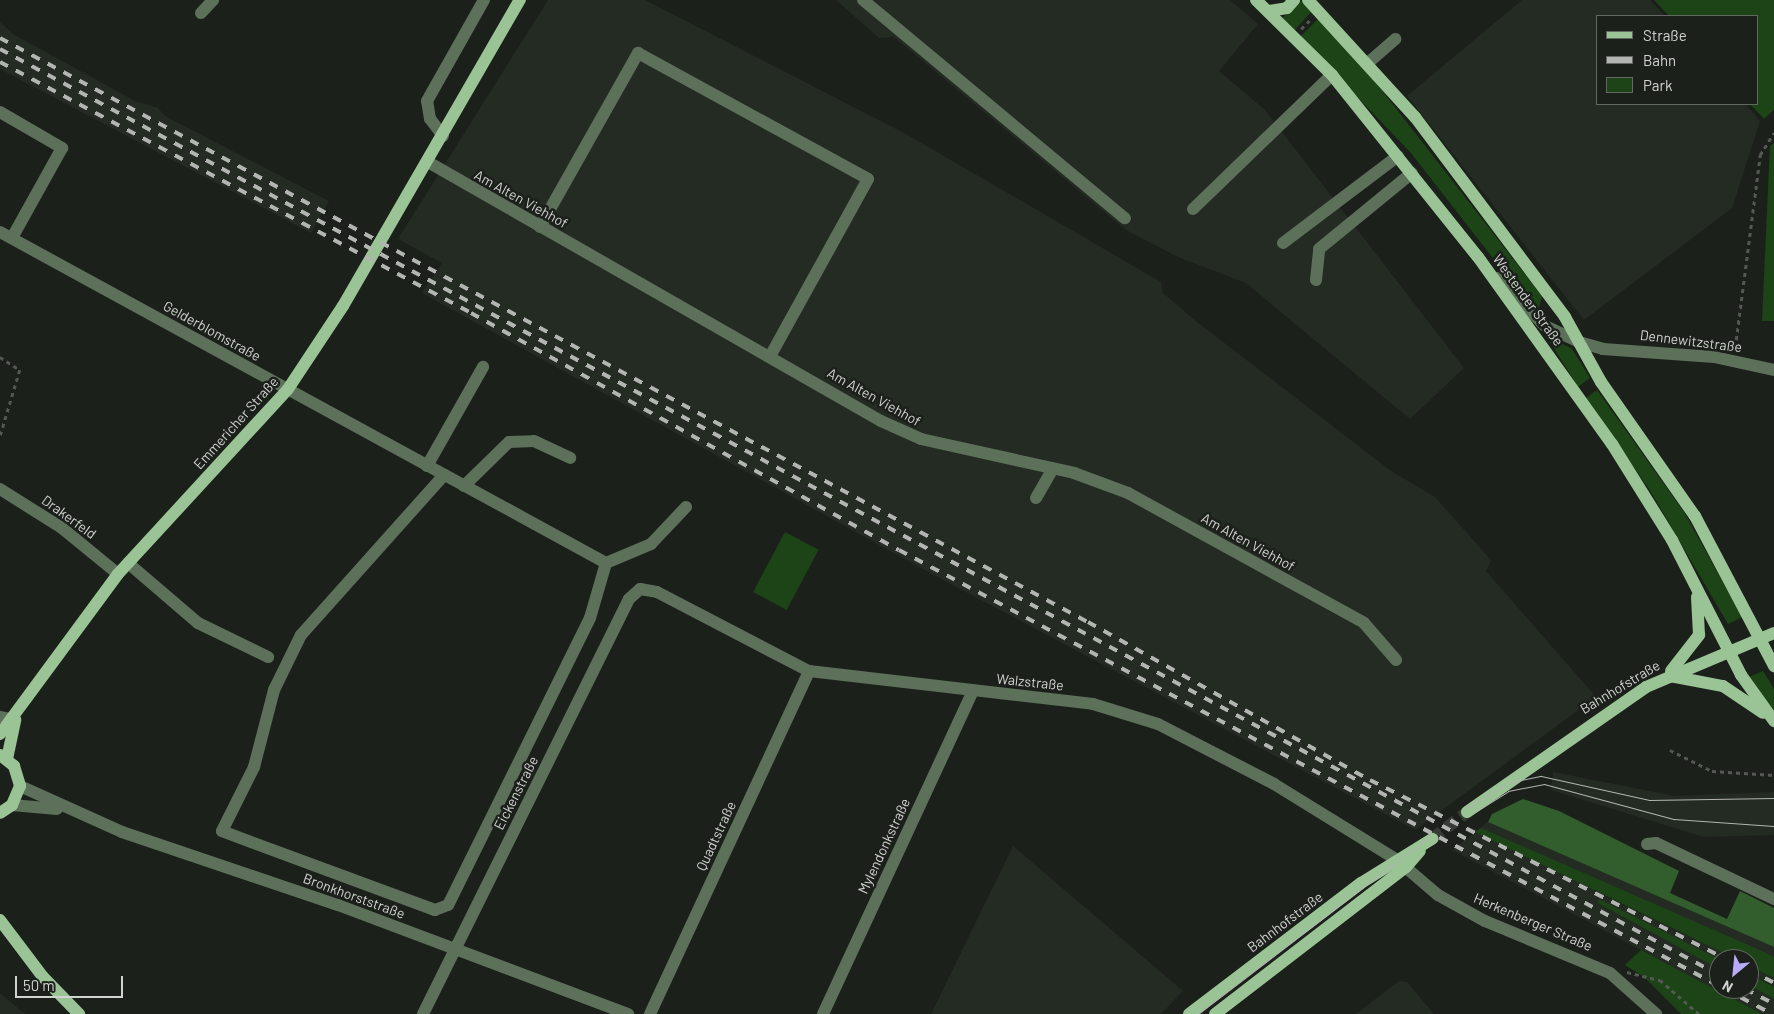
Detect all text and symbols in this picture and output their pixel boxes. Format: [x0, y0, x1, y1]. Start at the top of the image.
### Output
legend [1596, 15, 1759, 105]
text: Straße [1643, 26, 1687, 44]
text: Bahn [1643, 51, 1676, 69]
text: Park [1643, 76, 1672, 94]
street label: Am Alten Viehhof [471, 166, 571, 232]
street label: Westender Straße [1489, 251, 1567, 349]
street label: Gelderblomstraße [160, 297, 264, 365]
street label: Dennewitzstraße [1639, 326, 1743, 356]
street label: Am Alten Viehhof [824, 364, 924, 430]
street label: Emmericher Straße [190, 373, 282, 473]
street label: Drakerfeld [39, 492, 99, 542]
street label: Am Alten Viehhof [1198, 509, 1298, 575]
street label: Bahnhofstraße [1577, 657, 1663, 717]
street label: Walzstraße [996, 670, 1064, 694]
street label: Eickenstraße [490, 753, 542, 833]
street label: Mylendonkstraße [854, 795, 914, 897]
street label: Quadtstraße [693, 799, 739, 873]
street label: Bronkhorststraße [301, 870, 407, 922]
street label: Bahnhofstraße [1244, 888, 1326, 956]
street label: Herkenberger Straße [1471, 889, 1595, 955]
north arrow [1709, 949, 1759, 999]
scale bar [18, 966, 125, 998]
text: 50 m [23, 976, 55, 994]
text: N [1719, 977, 1735, 996]

